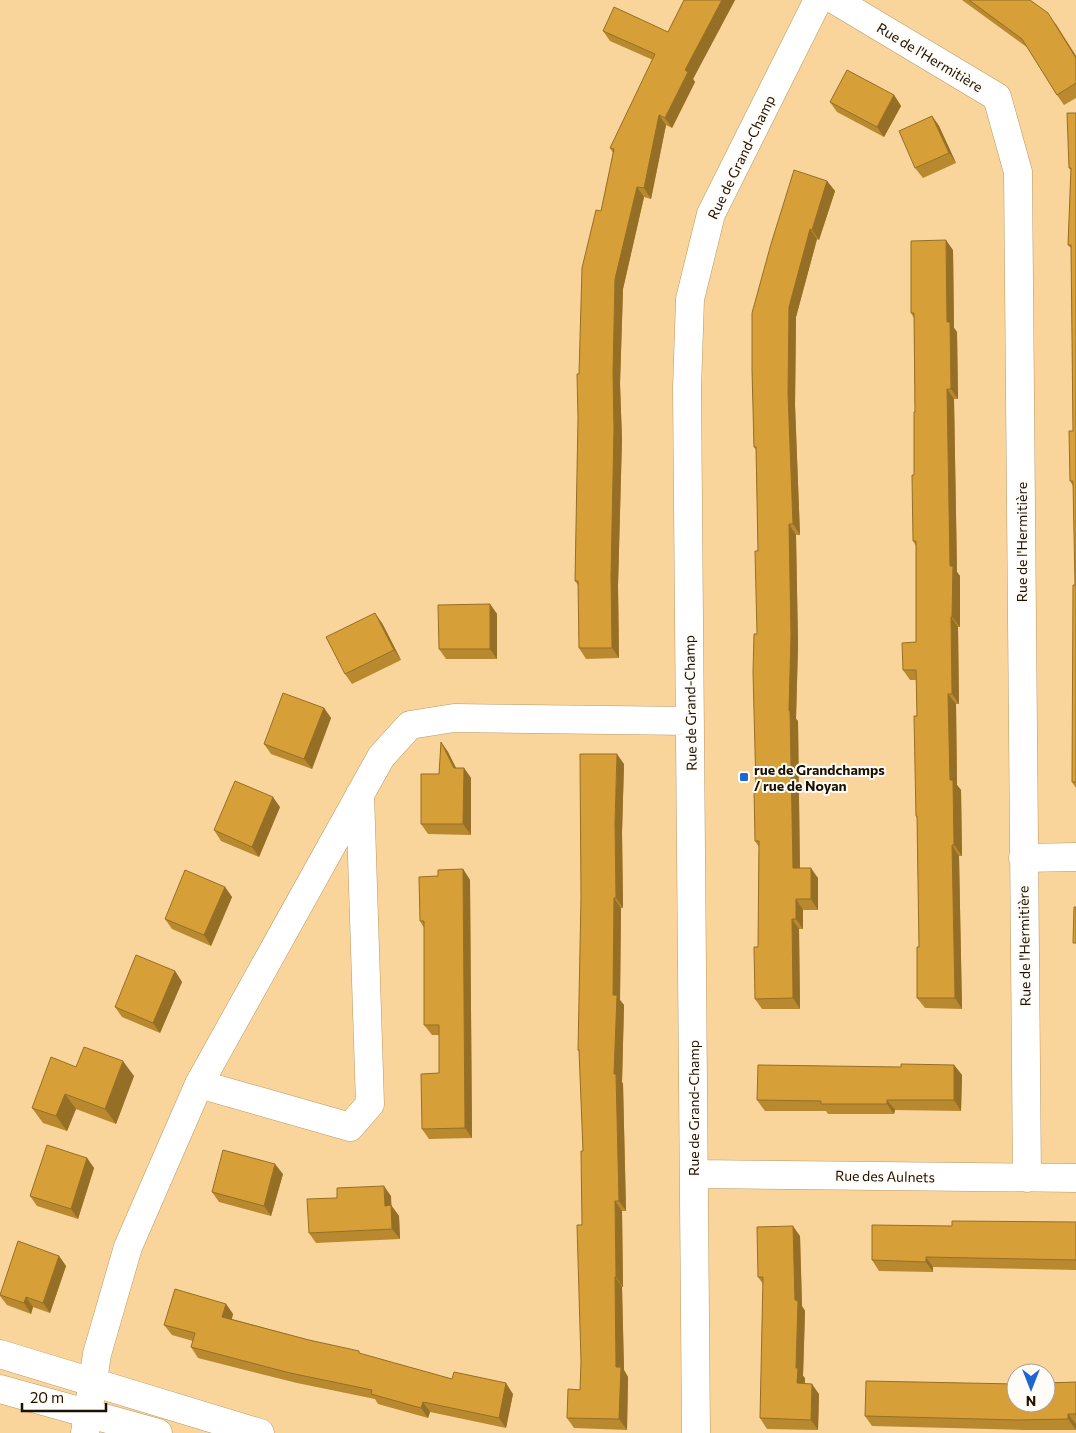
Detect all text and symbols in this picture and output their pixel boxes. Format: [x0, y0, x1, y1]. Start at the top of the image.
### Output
street label: Rue de l'Hermitière [874, 19, 986, 95]
street label: Rue de Grand-Champ [704, 92, 778, 222]
street label: Rue de l'Hermitière [1013, 482, 1030, 602]
street label: Rue de Grand-Champ [680, 635, 700, 771]
place label: rue de Grandchamps / rue de Noyan [754, 761, 885, 794]
marker: rue de Grandchamps / rue de Noyan [738, 771, 750, 783]
street label: Rue de l'Hermitière [1014, 886, 1034, 1006]
street label: Rue de Grand-Champ [685, 1040, 702, 1176]
street label: Rue des Aulnets [835, 1167, 935, 1185]
north arrow [1006, 1363, 1056, 1413]
scale bar [22, 1380, 106, 1412]
text: 20 m [30, 1388, 64, 1406]
text: N [1026, 1393, 1036, 1410]

